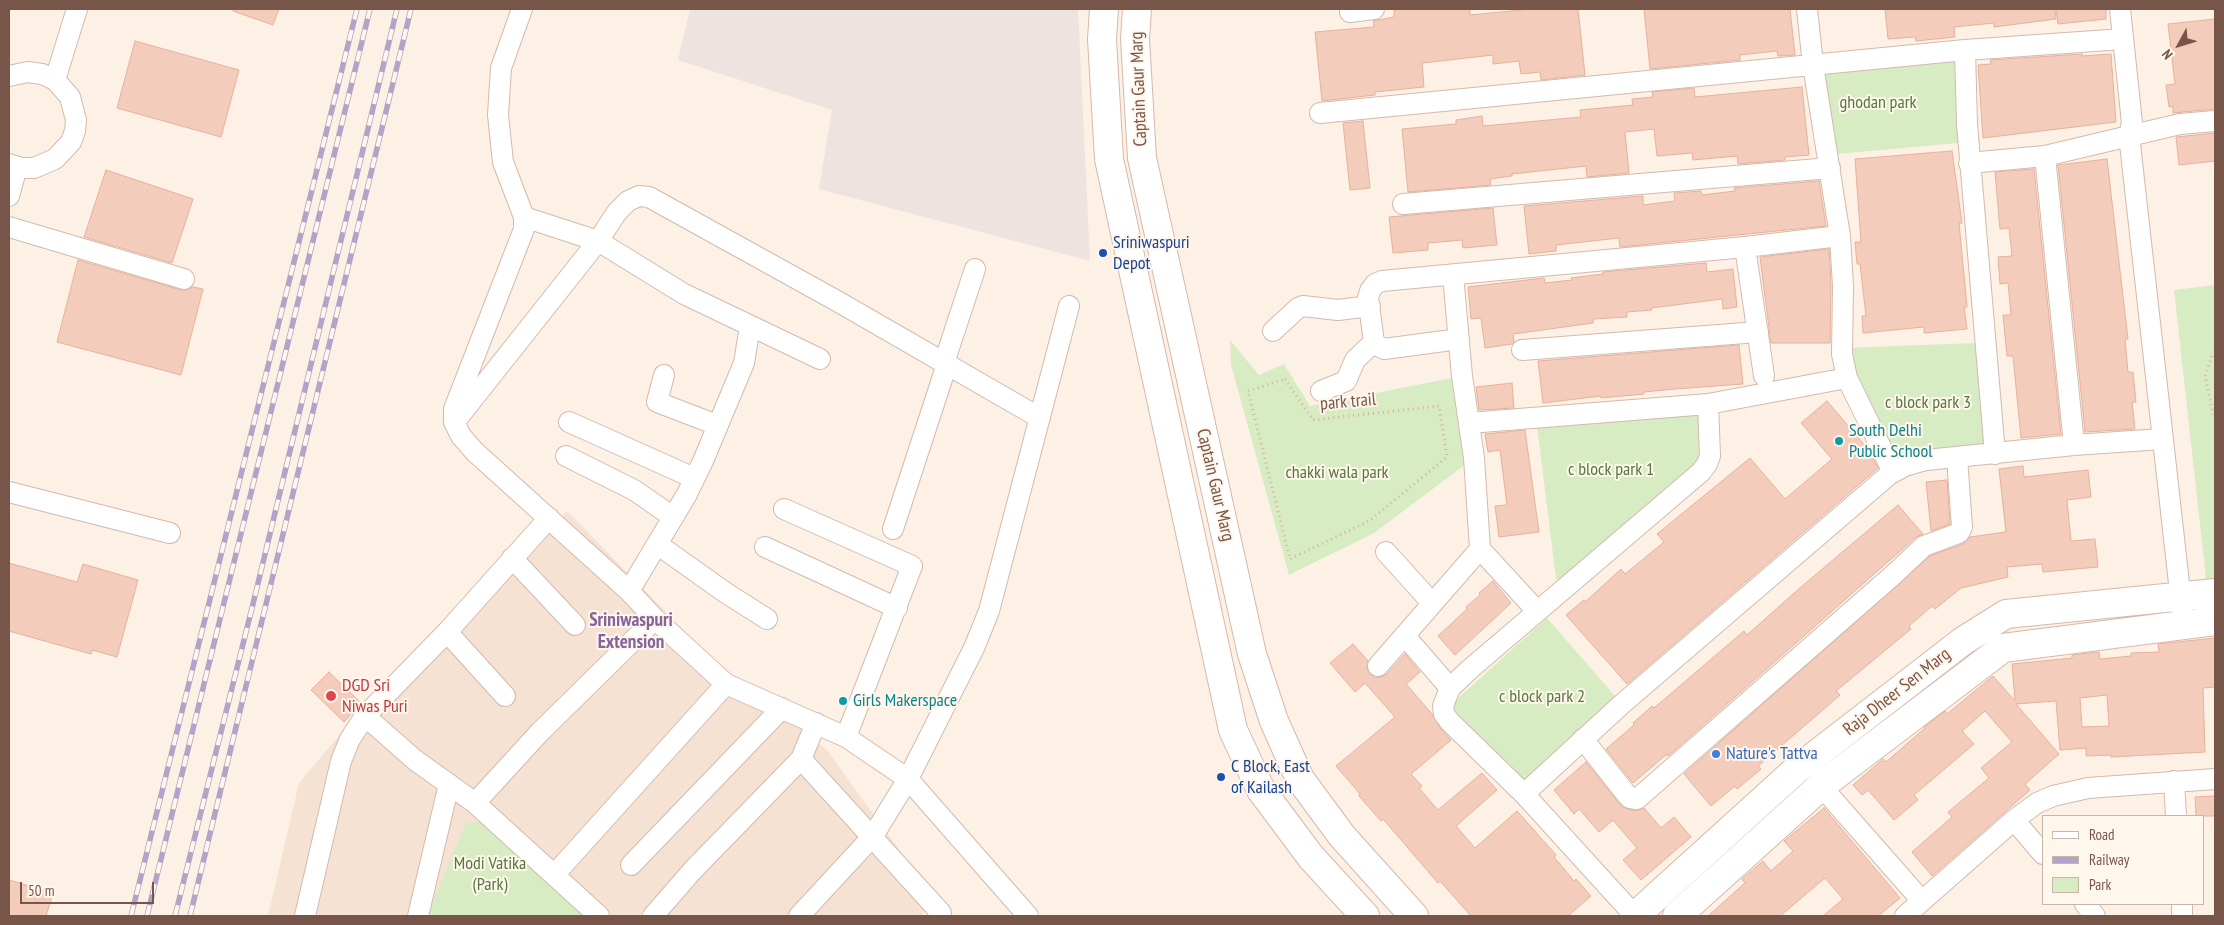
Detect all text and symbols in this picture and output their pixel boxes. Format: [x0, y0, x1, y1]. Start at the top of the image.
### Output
north arrow [2154, 20, 2204, 70]
street label: Captain Gaur Marg [1126, 31, 1152, 147]
text: N [2158, 46, 2177, 63]
park label: ghodan park [1839, 92, 1917, 114]
place label: Sriniwaspuri Depot [1113, 232, 1190, 274]
marker: Sriniwaspuri Depot [1097, 247, 1109, 259]
street label: park trail [1319, 389, 1377, 415]
park label: c block park 3 [1885, 392, 1971, 414]
place label: South Delhi Public School [1849, 420, 1932, 462]
street label: Captain Gaur Marg [1192, 427, 1238, 543]
marker: South Delhi Public School [1833, 435, 1845, 447]
park label: c block park 1 [1568, 459, 1654, 481]
park label: chakki wala park [1285, 462, 1389, 484]
district label: Sriniwaspuri Extension [589, 610, 673, 654]
street label: Raja Dheer Sen Marg [1839, 644, 1955, 740]
place label: DGD Sri Niwas Puri [342, 675, 408, 718]
park label: c block park 2 [1499, 686, 1585, 708]
marker: DGD Sri Niwas Puri [324, 689, 338, 703]
place label: Girls Makerspace [853, 690, 957, 712]
marker: Girls Makerspace [837, 695, 849, 707]
place label: Nature's Tattva [1726, 743, 1818, 765]
marker: Nature's Tattva [1710, 748, 1722, 760]
place label: C Block, East of Kailash [1231, 756, 1310, 799]
marker: C Block, East of Kailash [1215, 771, 1227, 783]
legend [2042, 815, 2204, 905]
text: Road [2089, 825, 2115, 844]
text: Railway [2089, 850, 2129, 869]
park label: Modi Vatika (Park) [454, 853, 526, 896]
scale bar [22, 872, 156, 904]
text: Park [2089, 875, 2111, 894]
text: 50 m [28, 881, 54, 900]

